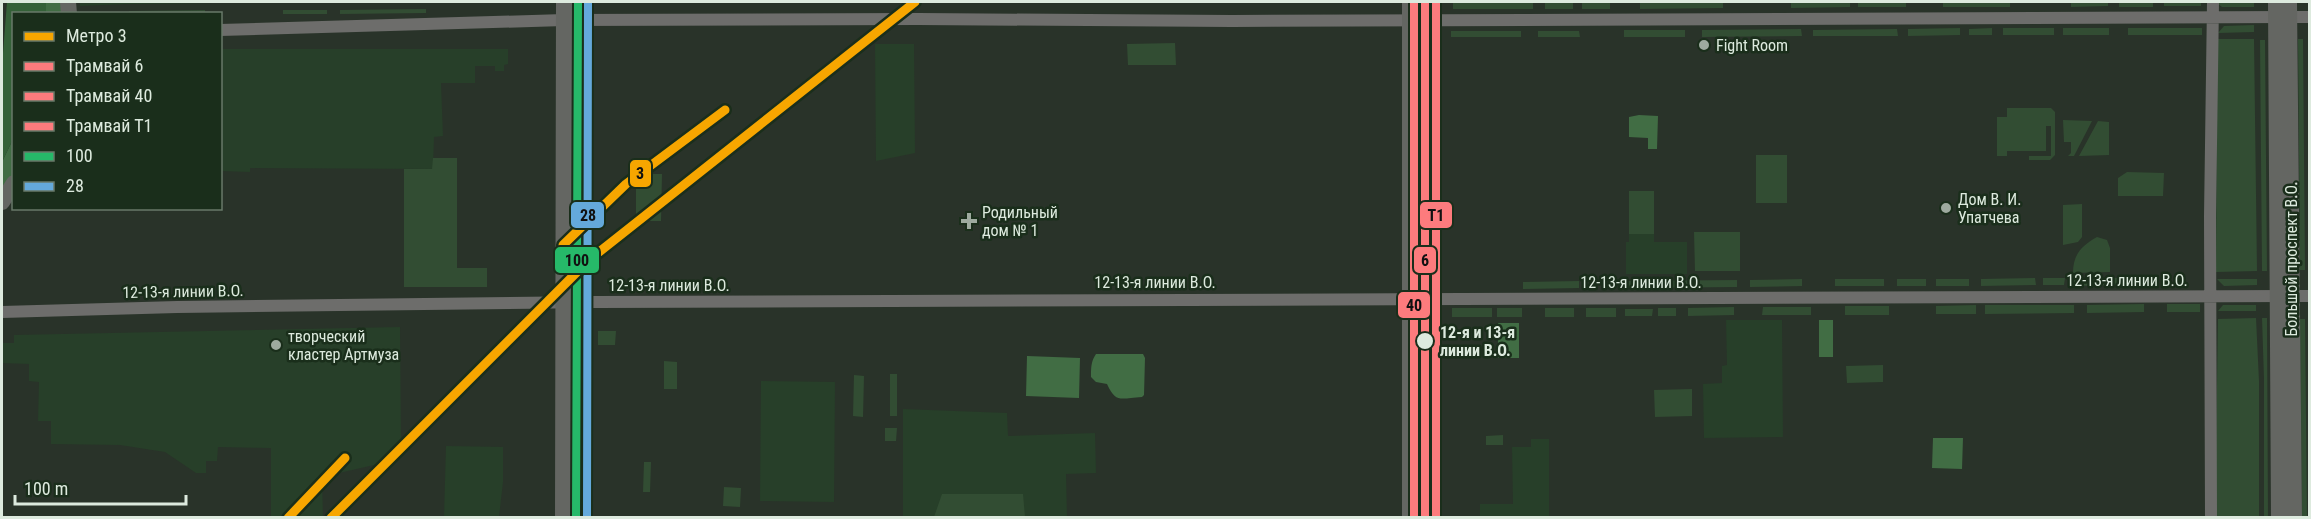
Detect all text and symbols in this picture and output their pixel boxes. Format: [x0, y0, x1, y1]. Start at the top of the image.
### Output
legend [12, 12, 222, 210]
text: Метро 3 [66, 25, 127, 46]
place label: Fight Room [1716, 36, 1788, 55]
marker: Fight Room [1697, 38, 1711, 52]
text: Трамвай 6 [66, 55, 143, 76]
text: Трамвай 40 [66, 85, 152, 106]
text: Трамвай Т1 [66, 115, 152, 136]
text: 100 [66, 145, 93, 166]
line badge: 3 [629, 159, 652, 188]
text: 3 [636, 164, 644, 183]
text: 28 [66, 175, 84, 196]
street label: Большой проспект В.О. [2282, 182, 2301, 336]
place label: Дом В. И. Упатчева [1958, 190, 2021, 227]
line badge: 28 [570, 201, 605, 229]
line badge: Т1 [1419, 201, 1453, 229]
marker: Дом В. И. Упатчева [1939, 201, 1953, 215]
place label: Родильный дом № 1 [982, 203, 1058, 240]
text: 28 [580, 206, 596, 225]
text: Т1 [1428, 206, 1444, 225]
marker: Родильный дом № 1 [960, 212, 978, 230]
line badge: 100 [554, 246, 600, 274]
line badge: 6 [1413, 246, 1437, 274]
text: 100 [565, 251, 589, 270]
text: 6 [1421, 251, 1429, 270]
street label: 12-13-я линии В.О. [2066, 271, 2188, 290]
street label: 12-13-я линии В.О. [1094, 273, 1216, 292]
street label: 12-13-я линии В.О. [1580, 273, 1702, 292]
street label: 12-13-я линии В.О. [608, 276, 730, 295]
street label: 12-13-я линии В.О. [122, 281, 244, 302]
line badge: 40 [1397, 291, 1431, 319]
text: 40 [1406, 296, 1422, 315]
place label: 12-я и 13-я линии В.О. [1440, 323, 1515, 360]
place label: творческий кластер Артмуза [288, 327, 399, 364]
marker: 12-я и 13-я линии В.О. [1415, 331, 1435, 351]
marker: творческий кластер Артмуза [269, 338, 283, 352]
scale bar [15, 468, 186, 506]
text: 100 m [24, 478, 68, 499]

